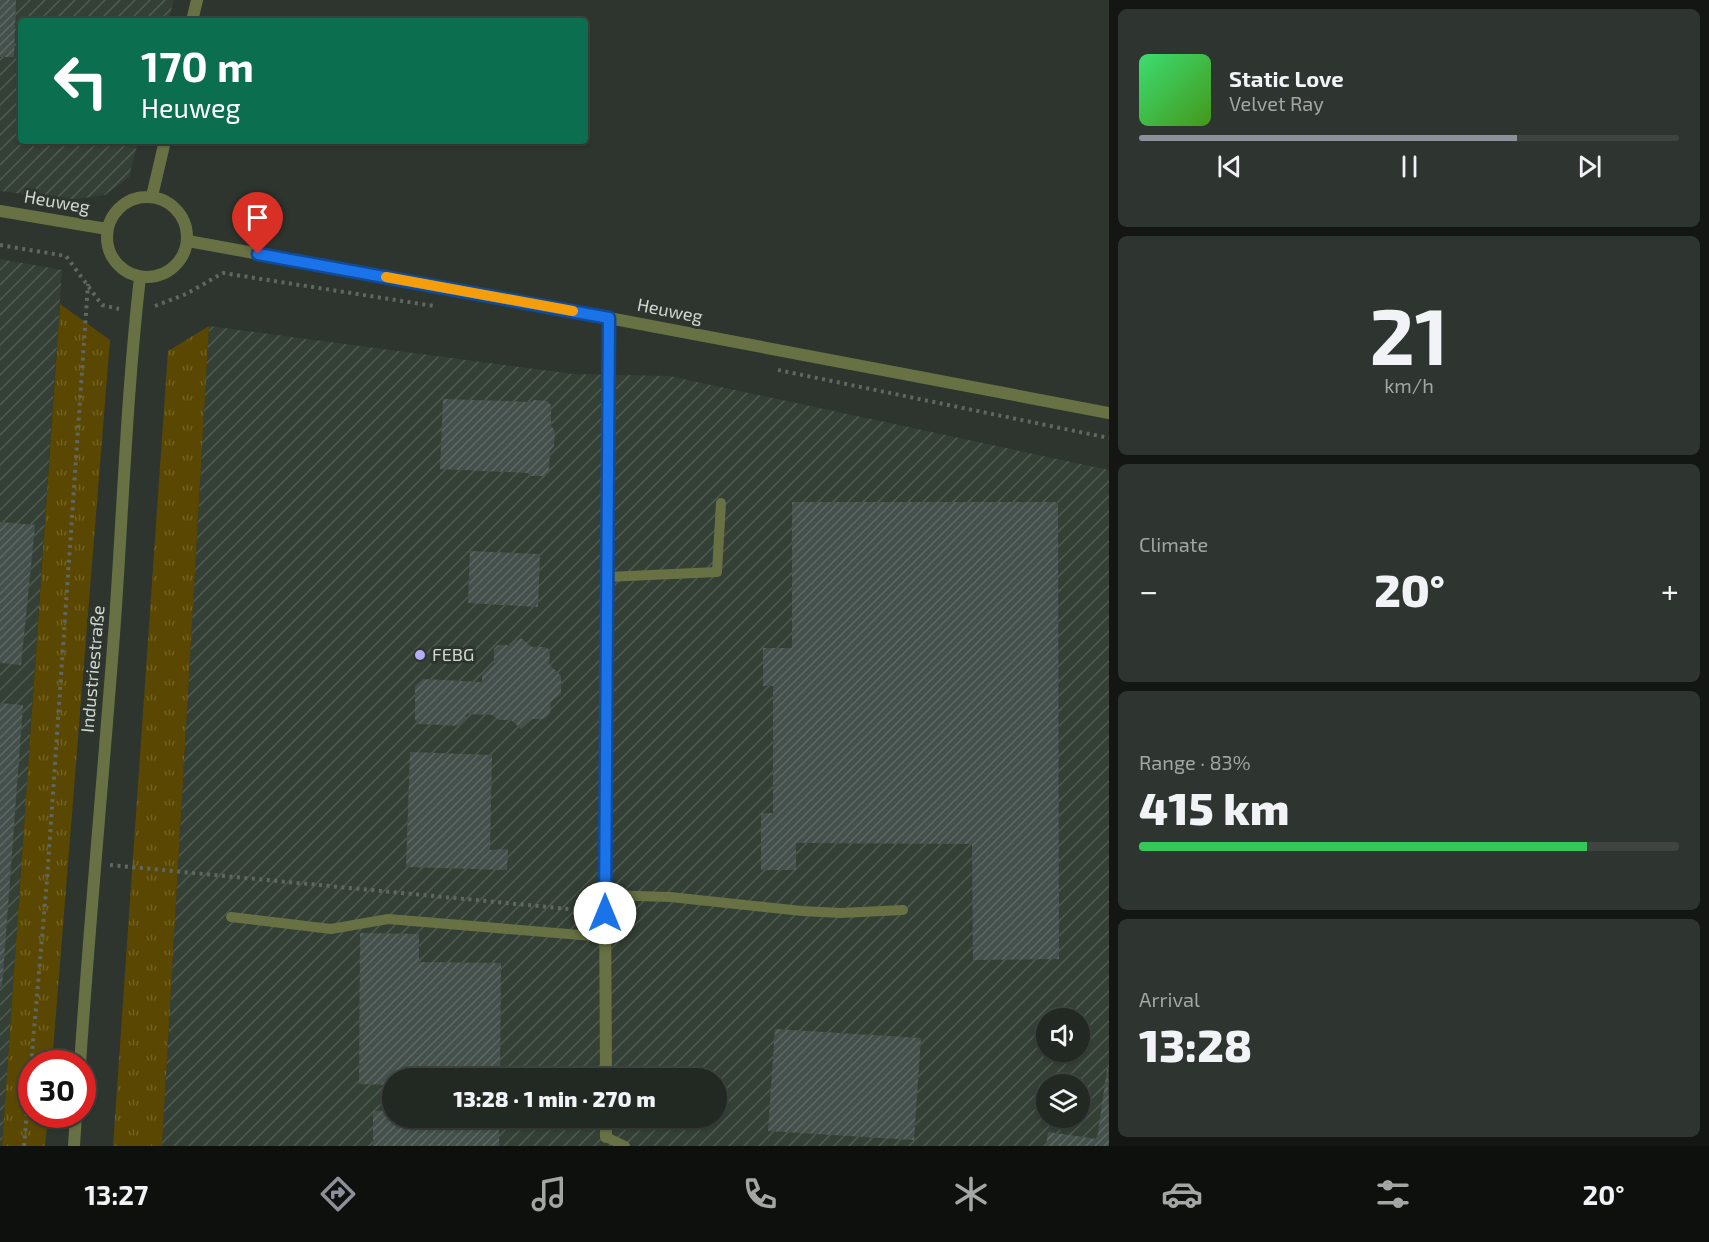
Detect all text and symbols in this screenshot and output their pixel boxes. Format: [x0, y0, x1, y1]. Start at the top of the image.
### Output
text: 170 m [141, 40, 254, 90]
icon: left [42, 42, 120, 120]
text: Static Love [1229, 65, 1344, 91]
text: Heuweg [141, 91, 241, 123]
text: Velvet Ray [1229, 91, 1324, 115]
icon: previous [1213, 150, 1246, 183]
icon: pause [1393, 150, 1426, 183]
icon: next [1573, 150, 1606, 183]
street label: Heuweg [23, 184, 92, 218]
pin [232, 192, 283, 254]
icon: arrive [241, 201, 274, 234]
text: 21 [1369, 287, 1449, 381]
street label: Heuweg [635, 293, 705, 327]
text: km/h [1384, 373, 1434, 397]
text: Climate [1139, 532, 1208, 556]
text: 20° [1374, 562, 1445, 616]
text: − [1139, 570, 1158, 610]
text: + [1661, 570, 1679, 610]
street label: Industriestraße [75, 604, 109, 734]
place label: FEBG [432, 643, 474, 665]
marker: FEBG [413, 648, 427, 662]
text: Range · 83% [1139, 750, 1251, 774]
text: 415 km [1139, 780, 1289, 834]
position arrow [573, 881, 637, 945]
text: Arrival [1139, 987, 1200, 1011]
map controls [1036, 1008, 1090, 1128]
button: sound [1036, 1008, 1090, 1062]
text: 13:28 [1139, 1017, 1252, 1071]
speed limit sign: 30 [18, 1050, 96, 1128]
button: layers [1036, 1074, 1090, 1128]
text: 13:28 · 1 min · 270 m [453, 1085, 656, 1111]
icon: directions [317, 1173, 359, 1215]
icon: music [528, 1173, 570, 1215]
icon: phone [739, 1173, 781, 1215]
icon: climate [950, 1173, 992, 1215]
icon: car [1161, 1173, 1203, 1215]
icon: filters [1372, 1173, 1414, 1215]
text: 13:27 [84, 1178, 148, 1210]
text: 20° [1583, 1178, 1625, 1210]

